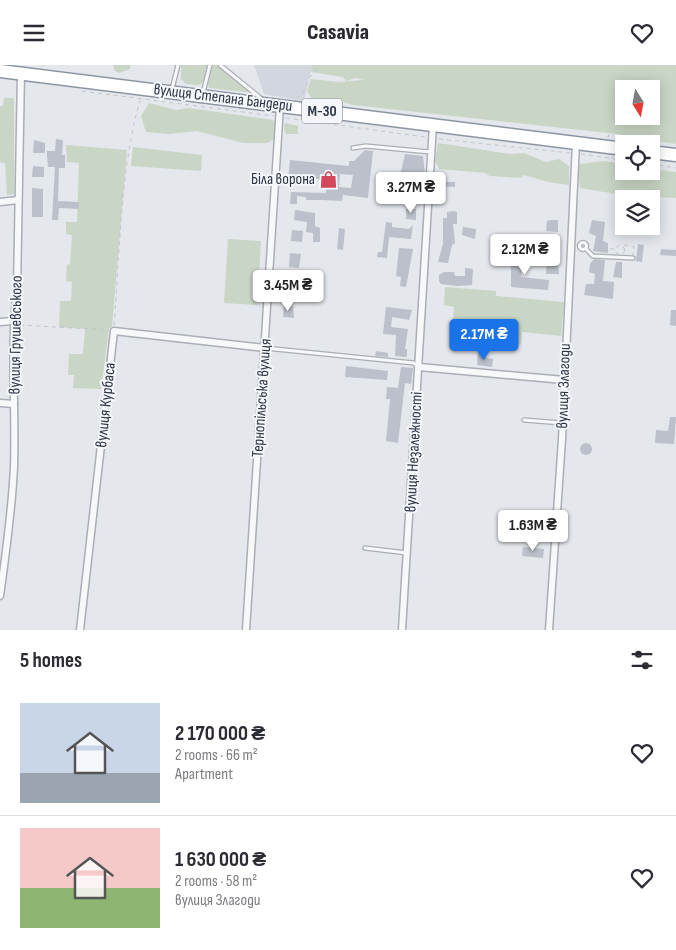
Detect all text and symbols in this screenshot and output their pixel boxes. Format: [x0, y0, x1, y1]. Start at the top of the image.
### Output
icon: menu [20, 19, 48, 47]
text: Casavia [307, 19, 369, 46]
icon: heart [628, 19, 656, 47]
street label: вулиця Степана Бандери [153, 80, 293, 116]
north arrow [615, 80, 660, 125]
map controls [615, 80, 660, 235]
road number: М-30 [302, 99, 342, 123]
button: locate [615, 135, 660, 180]
shop icon: Біла ворона [319, 169, 339, 189]
place label: Біла ворона [251, 170, 315, 189]
pin: 3.27M ₴ [365, 171, 457, 214]
text: 3.27M ₴ [387, 178, 435, 197]
button: layers [615, 190, 660, 235]
pin: 2.12M ₴ [479, 233, 571, 276]
text: 2.12M ₴ [501, 240, 549, 259]
pin: 3.45M ₴ [242, 269, 334, 312]
street label: вулиця Грушевського [5, 275, 27, 395]
text: 3.45M ₴ [264, 276, 312, 295]
pin: 2.17M ₴ [438, 319, 530, 361]
text: 2.17M ₴ [460, 325, 508, 344]
street label: Тернопільська вулиця [248, 338, 276, 458]
street label: вулиця Злагоди [553, 343, 575, 429]
street label: вулиця Курбаса [92, 362, 120, 448]
street label: вулиця Незалежності [401, 391, 427, 513]
pin: 1.63M ₴ [487, 509, 579, 552]
text: 1.63M ₴ [509, 516, 557, 535]
icon: filters [628, 646, 656, 674]
text: 5 homes [20, 648, 82, 673]
text: 2 170 000 ₴ [175, 721, 265, 746]
icon: home [60, 723, 120, 783]
icon: heart [628, 739, 656, 767]
text: 2 rooms · 66 m² [175, 746, 258, 765]
text: Apartment [175, 765, 233, 784]
text: 1 630 000 ₴ [175, 847, 266, 872]
icon: home [60, 848, 120, 908]
icon: heart [628, 864, 656, 892]
text: 2 rooms · 58 m² [175, 872, 257, 891]
text: вулиця Злагоди [175, 891, 260, 910]

